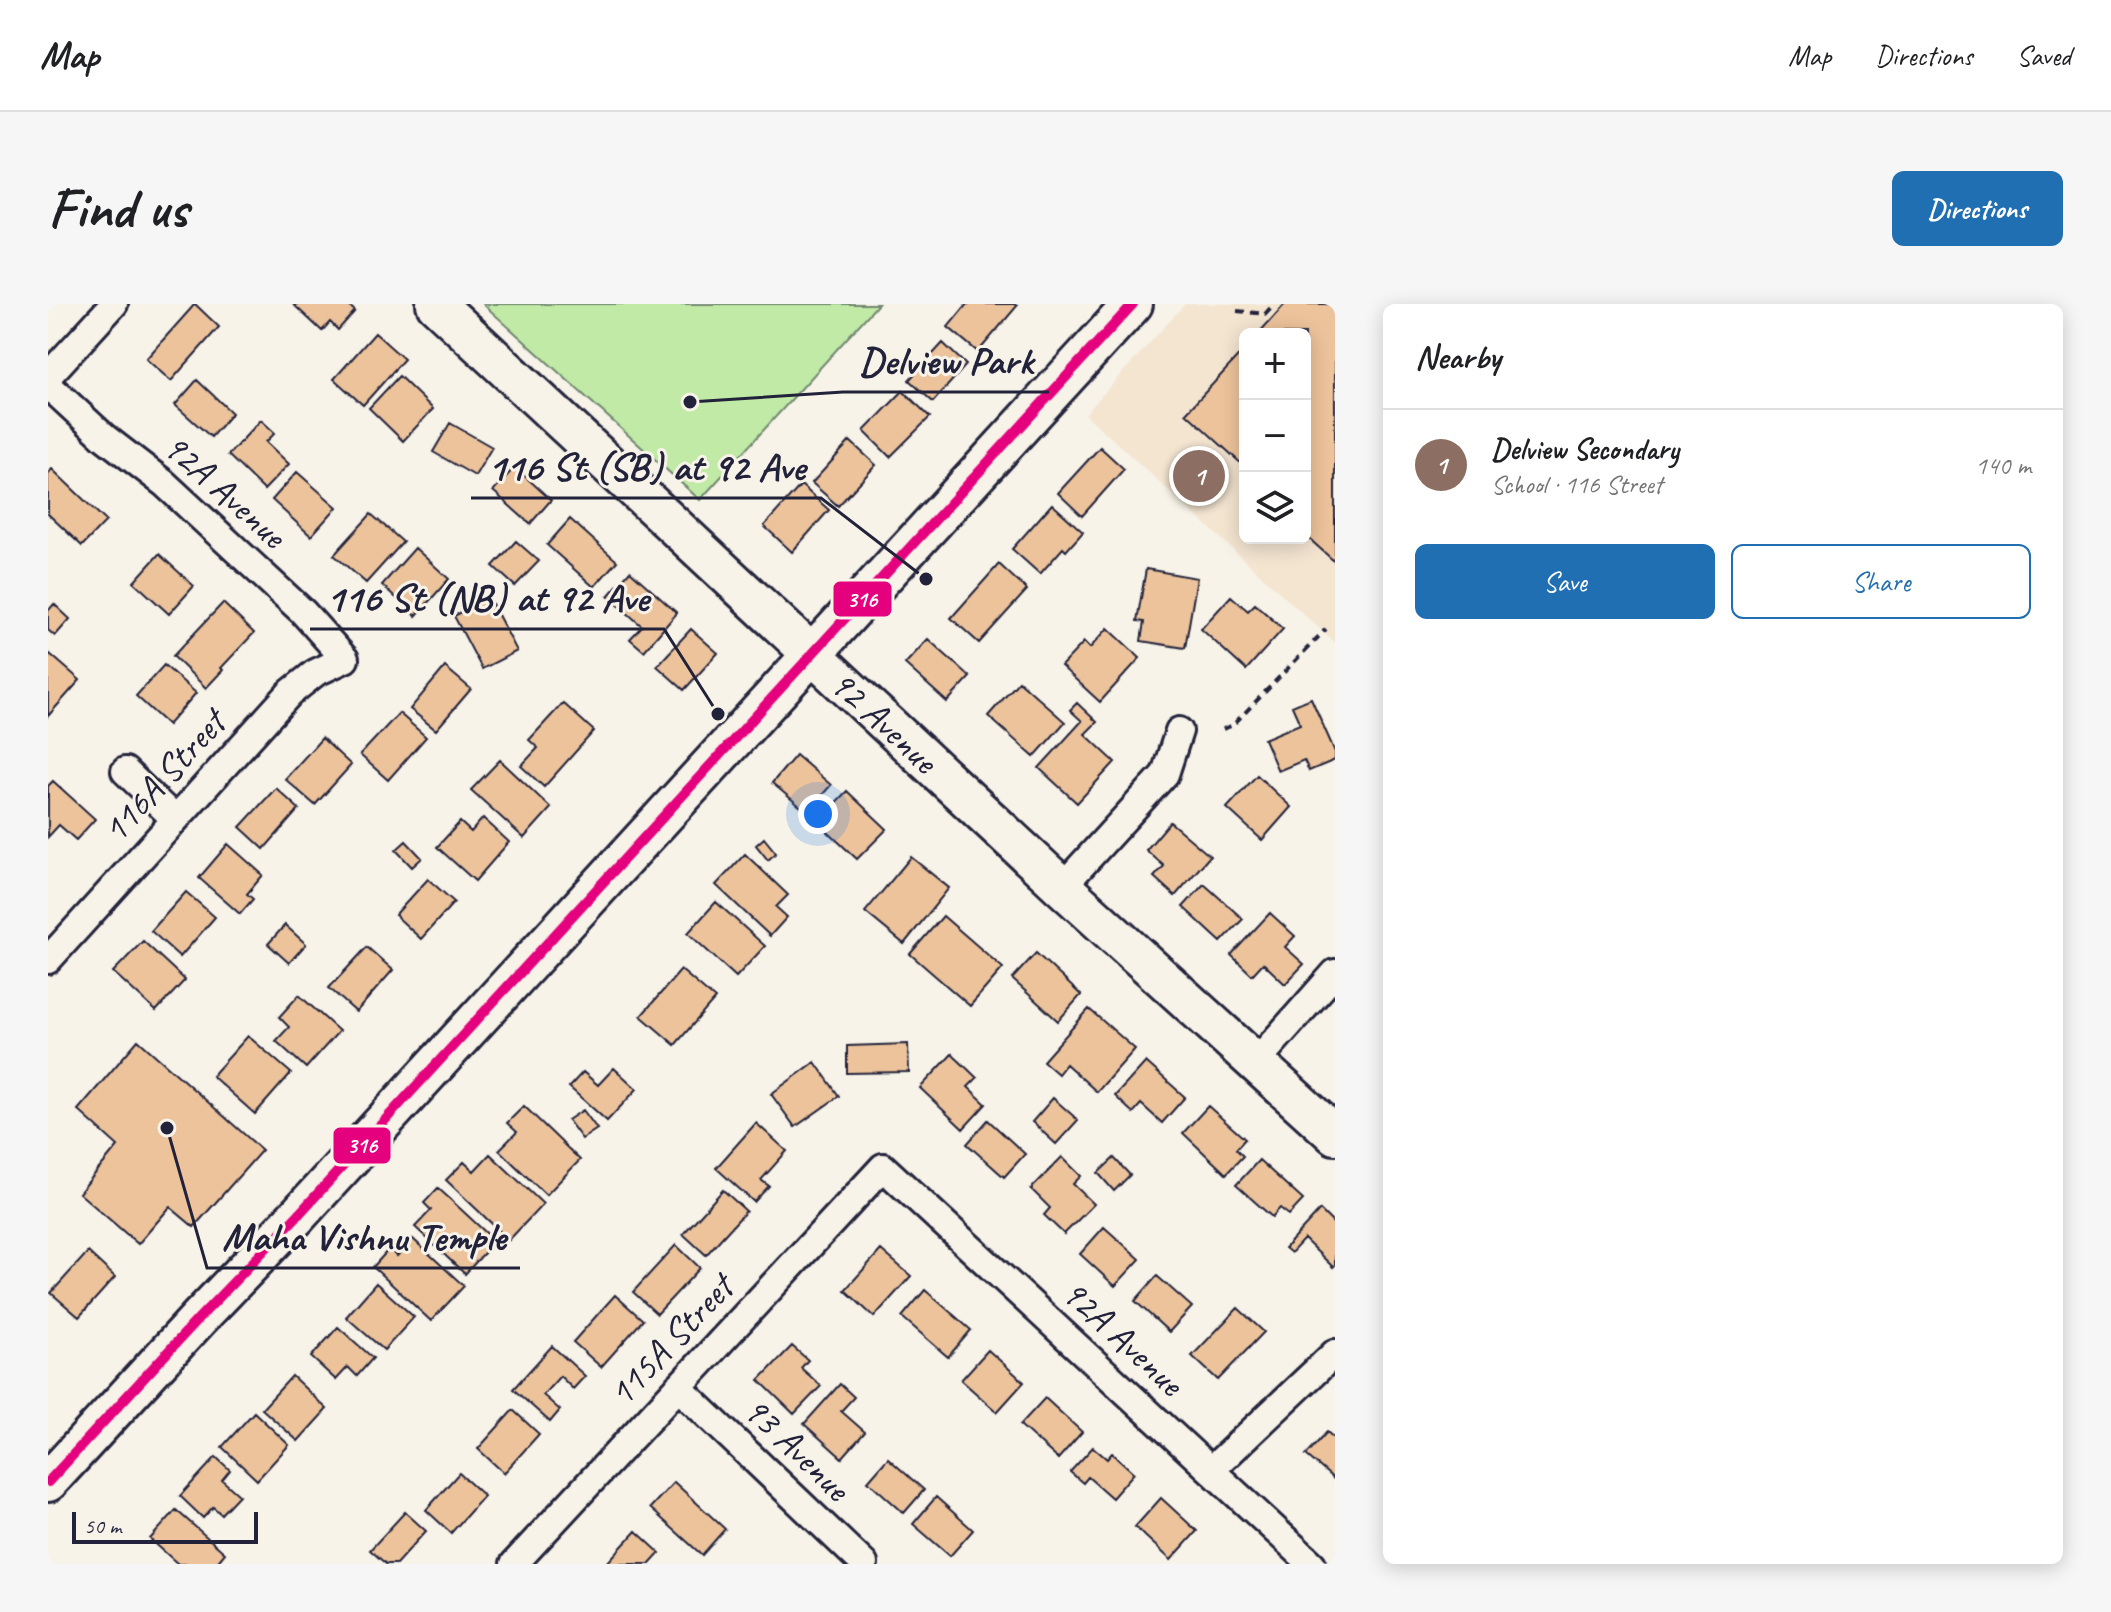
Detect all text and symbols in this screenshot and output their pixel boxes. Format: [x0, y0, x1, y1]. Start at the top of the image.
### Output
text: Map [40, 32, 99, 79]
text: Map [1788, 38, 1831, 73]
text: Directions [1875, 38, 1973, 73]
text: Saved [2017, 38, 2071, 73]
button: Directions [1892, 171, 2063, 246]
text: Find us [48, 173, 188, 244]
callout: Delview Park [843, 328, 1049, 392]
map controls [1239, 328, 1311, 544]
button: + [1239, 328, 1311, 400]
text: Nearby [1415, 335, 1501, 378]
text: Delview Park [859, 336, 1036, 386]
button: − [1239, 400, 1311, 472]
street label: 92A Avenue [153, 423, 298, 560]
text: Delview Secondary [1491, 430, 1679, 468]
callout: 116 St (SB) at 92 Ave [471, 434, 821, 498]
text: 116 St (SB) at 92 Ave [487, 442, 808, 492]
pin: 1 [1173, 446, 1225, 506]
text: 1 [1435, 449, 1447, 482]
text: 140 m [1975, 449, 2031, 482]
text: School · 116 Street [1491, 468, 1662, 501]
button: layers [1239, 472, 1311, 544]
button: Save [1415, 544, 1715, 619]
button: Share [1731, 544, 2031, 619]
callout: 116 St (NB) at 92 Ave [310, 565, 664, 629]
text: 116 St (NB) at 92 Ave [326, 573, 652, 623]
line badge: 316 [832, 580, 893, 618]
text: 316 [847, 586, 879, 614]
street label: 92 Avenue [820, 660, 949, 785]
street label: 116A Street [92, 696, 239, 852]
your location [798, 794, 838, 834]
line badge: 316 [332, 1126, 392, 1165]
text: 316 [347, 1132, 379, 1160]
callout: Maha Vishnu Temple [207, 1204, 520, 1268]
text: Maha Vishnu Temple [222, 1212, 509, 1262]
street label: 115A Street [598, 1261, 747, 1416]
street label: 92A Avenue [1052, 1269, 1195, 1408]
street label: 93 Avenue [733, 1386, 862, 1513]
scale bar [72, 1508, 258, 1544]
text: 50 m [84, 1512, 121, 1540]

